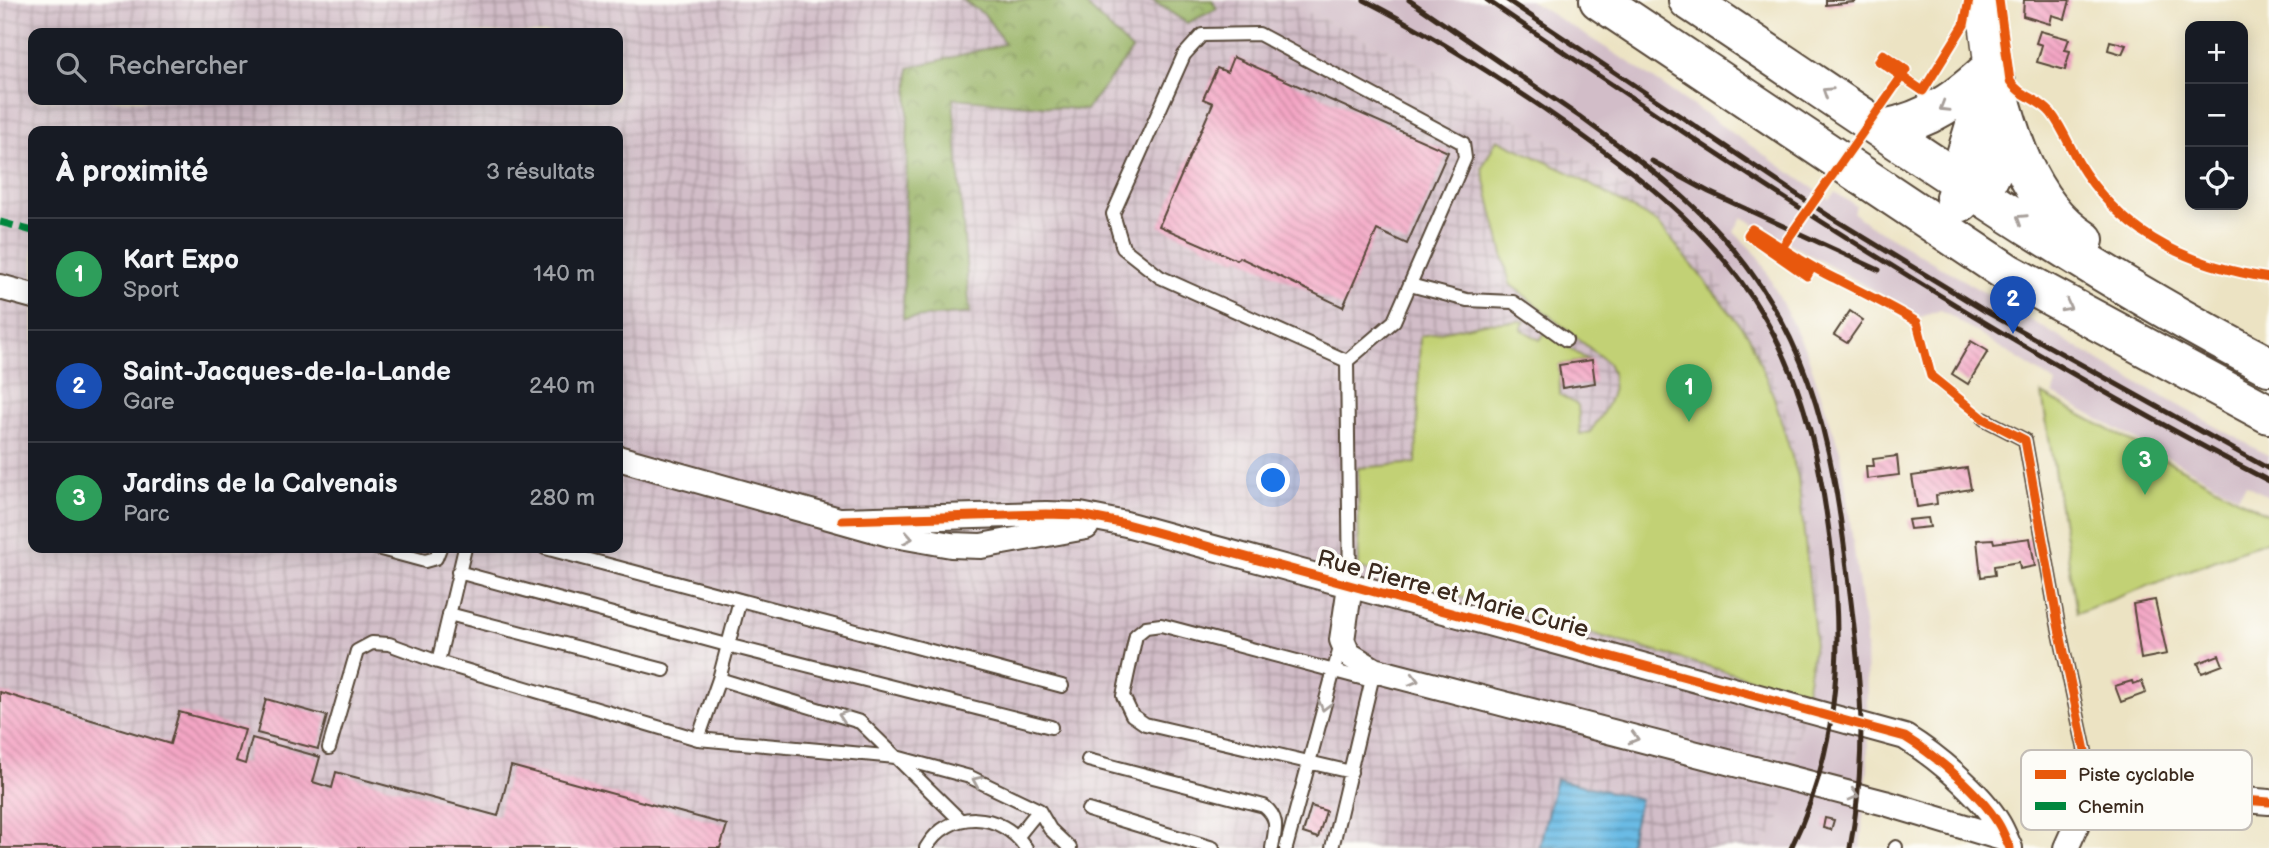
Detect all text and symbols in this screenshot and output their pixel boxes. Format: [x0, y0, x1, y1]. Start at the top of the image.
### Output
map controls [2185, 21, 2248, 210]
button: + [2185, 21, 2248, 84]
search box [28, 28, 623, 105]
icon: search [52, 48, 90, 86]
text: Rechercher [108, 51, 247, 82]
button: − [2185, 84, 2248, 147]
one-way arrow [1822, 87, 1835, 100]
one-way arrow [1938, 99, 1951, 112]
button: locate [2185, 147, 2248, 210]
text: À proximité [56, 154, 208, 190]
text: 3 résultats [486, 158, 595, 186]
one-way arrow [2015, 214, 2028, 227]
text: Kart Expo [123, 245, 239, 276]
text: 1 [74, 260, 84, 288]
text: 140 m [533, 260, 595, 288]
text: Sport [123, 276, 179, 304]
pin: 2 [1990, 276, 2036, 334]
one-way arrow [2060, 298, 2072, 311]
text: Saint-Jacques-de-la-Lande [123, 357, 451, 388]
pin: 1 [1666, 364, 1712, 422]
text: 2 [72, 372, 86, 400]
text: 240 m [529, 372, 595, 400]
text: Gare [123, 388, 175, 416]
pin: 3 [2122, 437, 2168, 495]
your location [1256, 463, 1290, 497]
text: Jardins de la Calvenais [123, 469, 397, 500]
text: 3 [72, 484, 86, 512]
text: 280 m [529, 484, 595, 512]
text: Parc [123, 500, 170, 528]
one-way arrow [902, 530, 914, 545]
street label: Rue Pierre et Marie Curie [1314, 544, 1592, 644]
one-way arrow [1408, 672, 1420, 686]
one-way arrow [1318, 700, 1332, 712]
one-way arrow [837, 710, 850, 724]
one-way arrow [1628, 729, 1640, 744]
legend [2021, 750, 2252, 830]
text: Piste cyclable [2078, 764, 2195, 787]
one-way arrow [972, 775, 984, 789]
one-way arrow [1848, 787, 1860, 801]
text: Chemin [2078, 796, 2144, 819]

